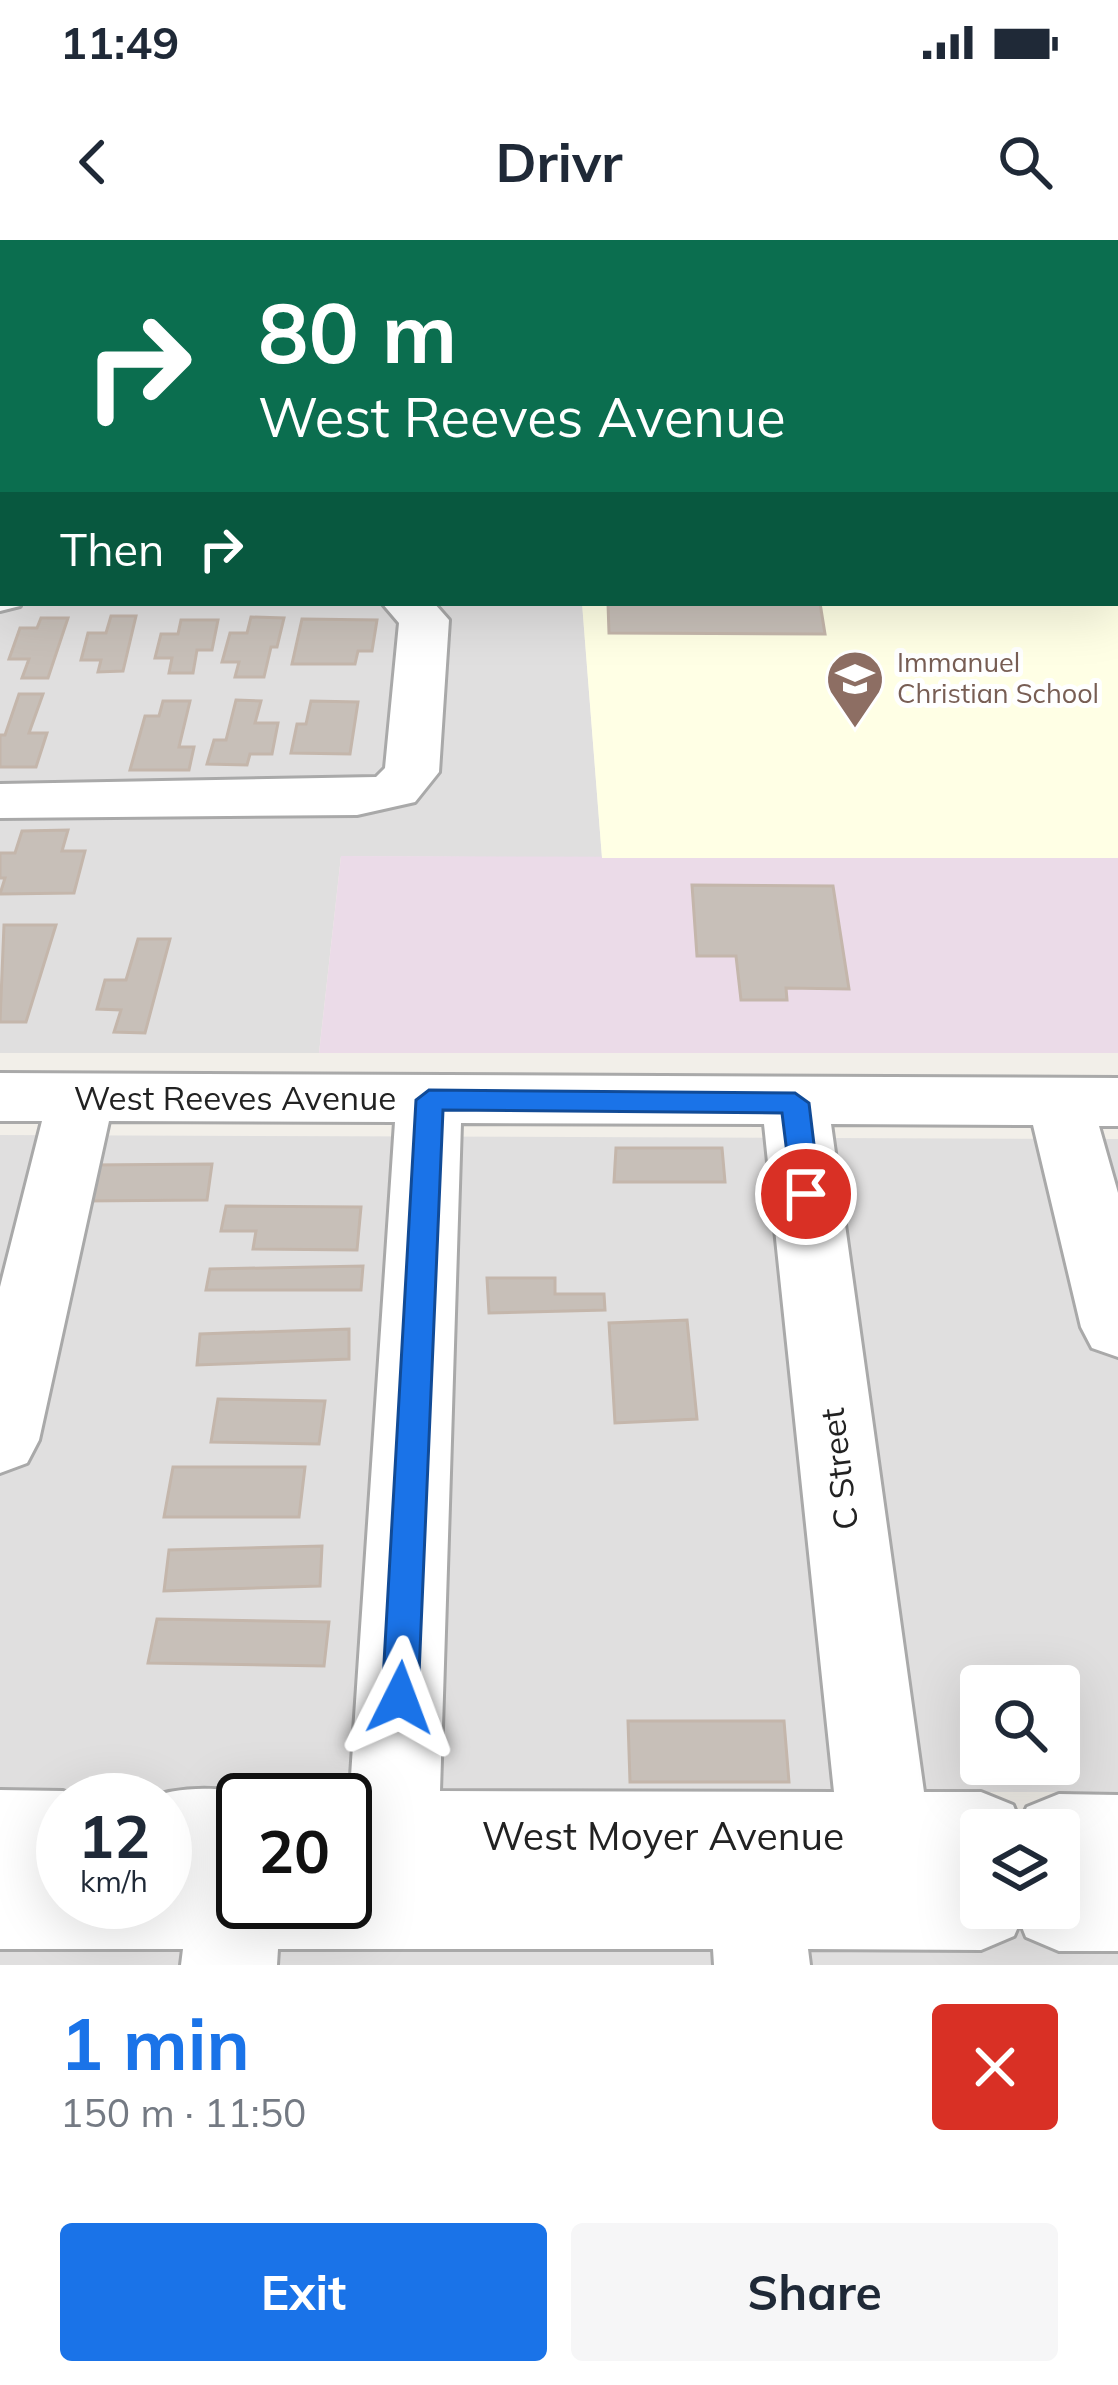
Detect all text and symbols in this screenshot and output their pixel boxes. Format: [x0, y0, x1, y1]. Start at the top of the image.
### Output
text: 11:49 [60, 14, 179, 70]
text: Drivr [495, 128, 623, 196]
icon: back [60, 129, 126, 195]
icon: search [992, 129, 1058, 195]
text: 80 m [258, 279, 457, 384]
icon: right [60, 288, 216, 444]
text: West Reeves Avenue [258, 383, 786, 451]
icon: right [188, 516, 254, 582]
text: Then [60, 521, 164, 577]
place label: Immanuel Christian School [897, 645, 1099, 710]
school or university icon: Immanuel Christian School [824, 648, 886, 730]
street label: West Reeves Avenue [74, 1077, 396, 1118]
pin [755, 1143, 857, 1245]
icon: arrive [773, 1161, 839, 1227]
street label: C Street [811, 1406, 866, 1532]
position arrow [337, 1635, 463, 1761]
map controls [960, 1665, 1080, 1929]
button: search [960, 1665, 1080, 1785]
speed limit sign: 20 [216, 1773, 372, 1929]
text: 12 [78, 1798, 150, 1873]
button: layers [960, 1809, 1080, 1929]
street label: West Moyer Avenue [482, 1811, 844, 1860]
text: km/h [80, 1862, 148, 1900]
text: 1 min [60, 1998, 250, 2088]
button: close [932, 2004, 1058, 2130]
text: 150 m · 11:50 [60, 2088, 306, 2137]
button: Exit [60, 2223, 547, 2361]
button: Share [571, 2223, 1058, 2361]

